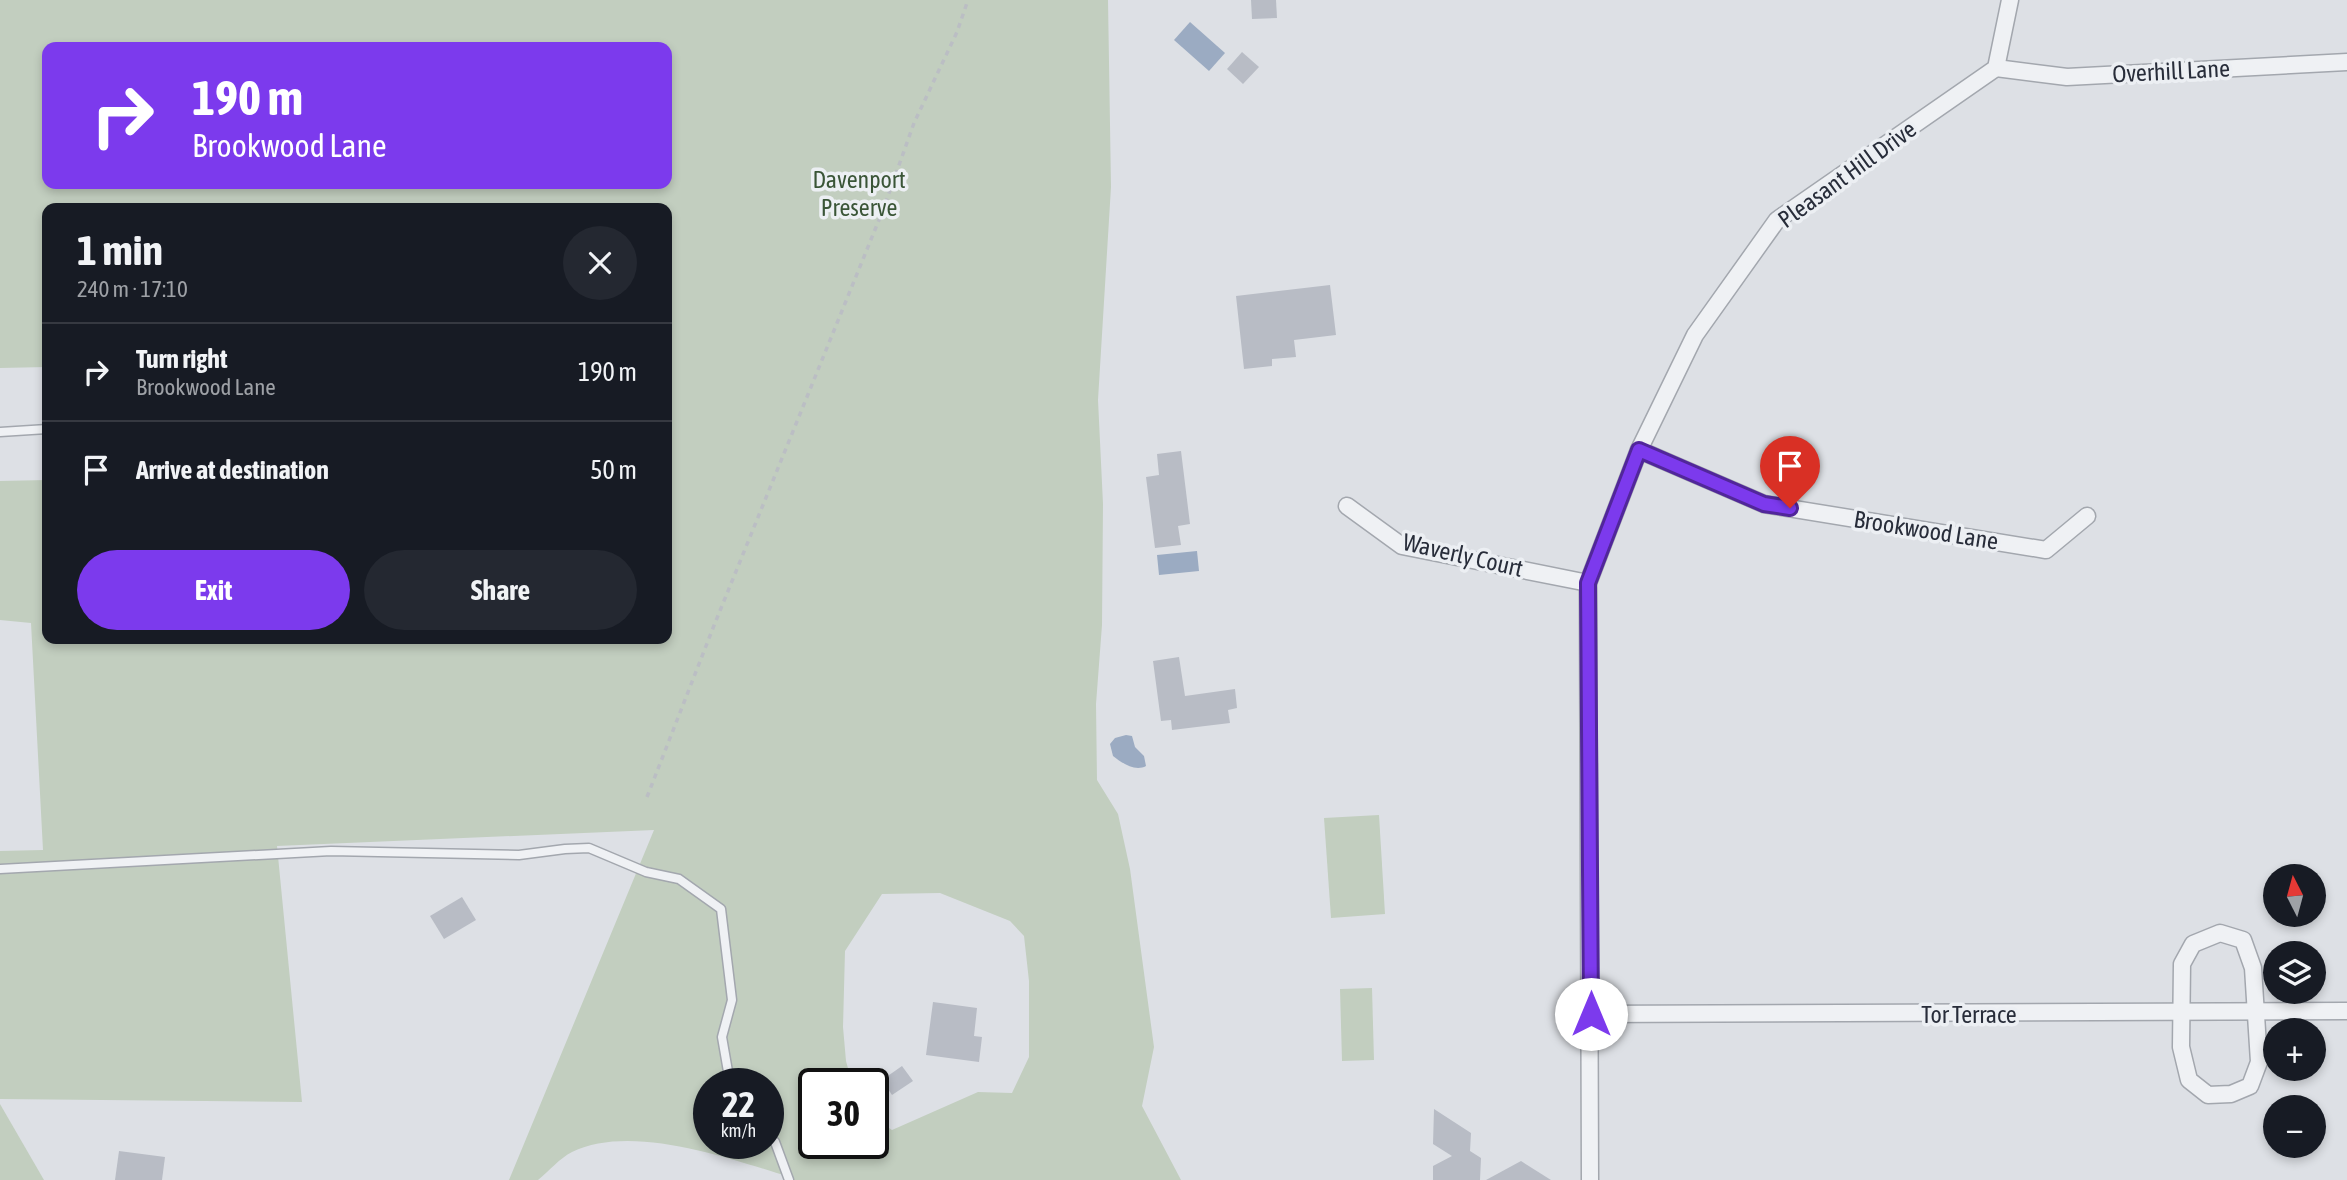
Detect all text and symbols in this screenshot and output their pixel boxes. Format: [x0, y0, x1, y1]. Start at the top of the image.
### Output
street label: Overhill Lane [2111, 54, 2231, 88]
text: 190 m [192, 69, 303, 125]
icon: right [77, 70, 168, 161]
street label: Pleasant Hill Drive [1773, 115, 1921, 233]
text: Brookwood Lane [192, 127, 387, 164]
park label: Davenport Preserve [812, 166, 906, 221]
text: 1 min [77, 226, 163, 274]
button: close [563, 226, 637, 300]
text: 240 m · 17:10 [77, 276, 188, 302]
text: Turn right [136, 344, 227, 374]
icon: right [77, 353, 115, 391]
text: 190 m [578, 357, 637, 387]
text: Brookwood Lane [136, 374, 276, 400]
pin [1760, 436, 1820, 508]
icon: arrive [1771, 447, 1809, 485]
icon: arrive [77, 451, 115, 489]
text: Arrive at destination [136, 455, 329, 485]
text: 50 m [590, 455, 637, 485]
street label: Brookwood Lane [1852, 505, 2000, 555]
street label: Waverly Court [1400, 528, 1526, 582]
button: Exit [77, 550, 350, 630]
button: Share [364, 550, 637, 630]
north arrow [2263, 864, 2326, 928]
map controls [2263, 864, 2326, 1158]
button: layers [2263, 941, 2326, 1004]
position arrow [1554, 977, 1628, 1051]
street label: Tor Terrace [1921, 1001, 2017, 1028]
button: + [2263, 1018, 2326, 1081]
speed limit sign: 30 [798, 1068, 889, 1159]
text: 22 [722, 1084, 755, 1124]
button: − [2263, 1095, 2326, 1158]
text: km/h [721, 1120, 756, 1141]

